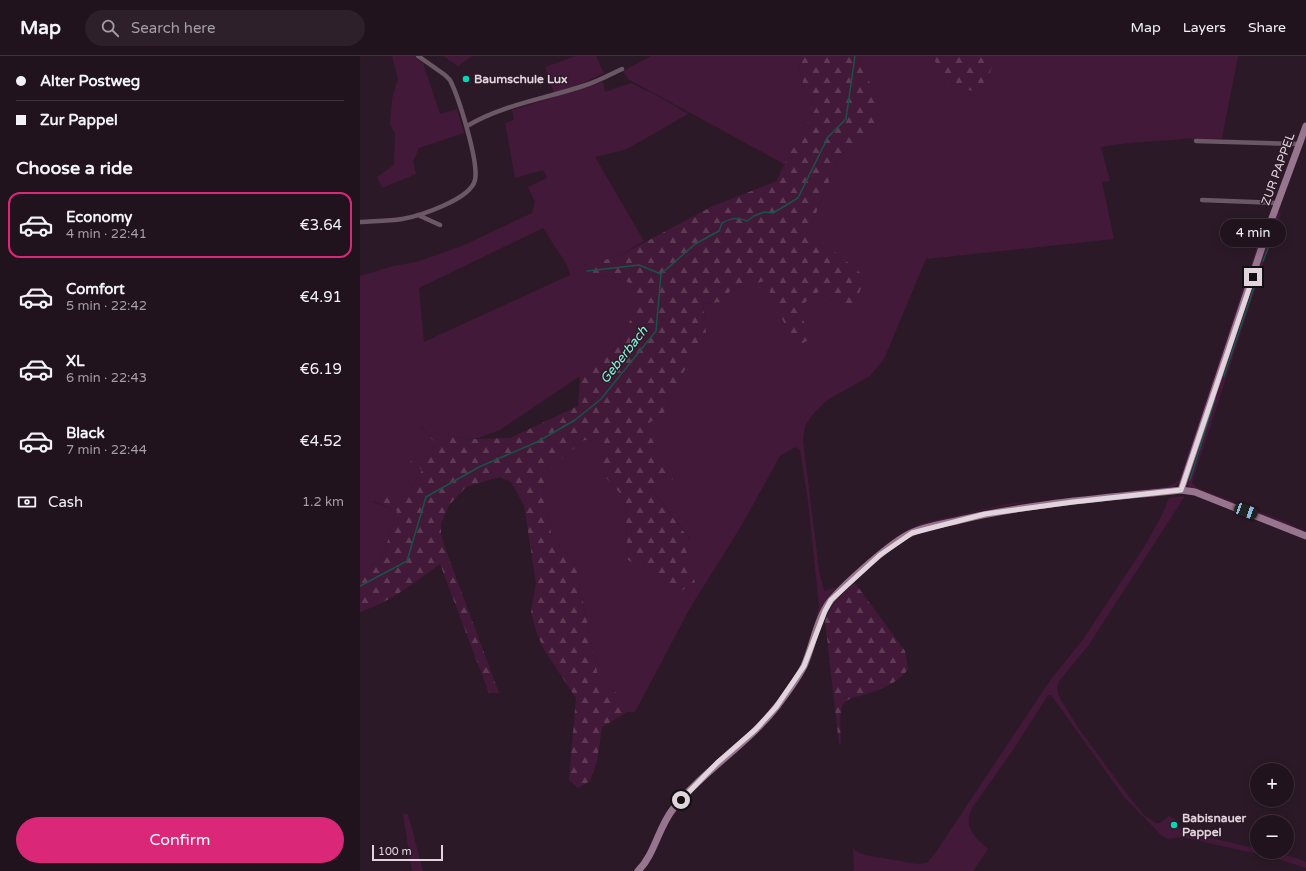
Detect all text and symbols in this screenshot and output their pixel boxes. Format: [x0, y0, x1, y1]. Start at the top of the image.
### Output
search box [85, 10, 365, 46]
text: Map [20, 17, 61, 39]
icon: search [99, 17, 121, 39]
text: Search here [131, 19, 215, 37]
text: Map [1131, 19, 1161, 36]
text: Layers [1183, 19, 1226, 36]
text: Share [1248, 19, 1286, 36]
text: Alter Postweg [40, 72, 140, 90]
place label: Baumschule Lux [474, 72, 568, 86]
marker: Baumschule Lux [461, 74, 471, 84]
text: Zur Pappel [40, 111, 118, 129]
street label: ZUR PAPPEL [1258, 131, 1298, 207]
text: Choose a ride [16, 157, 133, 179]
icon: car [18, 207, 54, 243]
text: Economy [66, 208, 132, 226]
text: €3.64 [300, 216, 342, 234]
callout: 4 min [1220, 219, 1286, 247]
text: 4 min [1236, 225, 1270, 241]
text: 4 min · 22:41 [66, 226, 147, 242]
route end [1244, 268, 1262, 286]
icon: car [18, 279, 54, 315]
text: Comfort [66, 280, 125, 298]
text: €4.91 [300, 288, 342, 306]
text: 5 min · 22:42 [66, 298, 147, 314]
water label: Geberbach [597, 322, 652, 387]
icon: car [18, 351, 54, 387]
text: XL [66, 352, 85, 370]
text: €6.19 [300, 360, 342, 378]
text: 6 min · 22:43 [66, 370, 147, 386]
icon: car [18, 423, 54, 459]
text: Black [66, 424, 105, 442]
text: €4.52 [300, 432, 342, 450]
text: 7 min · 22:44 [66, 442, 147, 458]
icon: cash [16, 491, 38, 513]
text: Cash [48, 493, 83, 511]
text: 1.2 km [302, 494, 344, 510]
car [1233, 501, 1259, 521]
map controls [1250, 763, 1294, 859]
button: + [1250, 763, 1294, 807]
route start [672, 791, 690, 809]
place label: Babisnauer Pappel [1182, 811, 1246, 840]
button: − [1250, 815, 1294, 859]
button: Confirm [16, 817, 344, 863]
marker: Babisnauer Pappel [1169, 820, 1179, 830]
scale bar [372, 843, 443, 862]
text: 100 m [378, 845, 412, 858]

